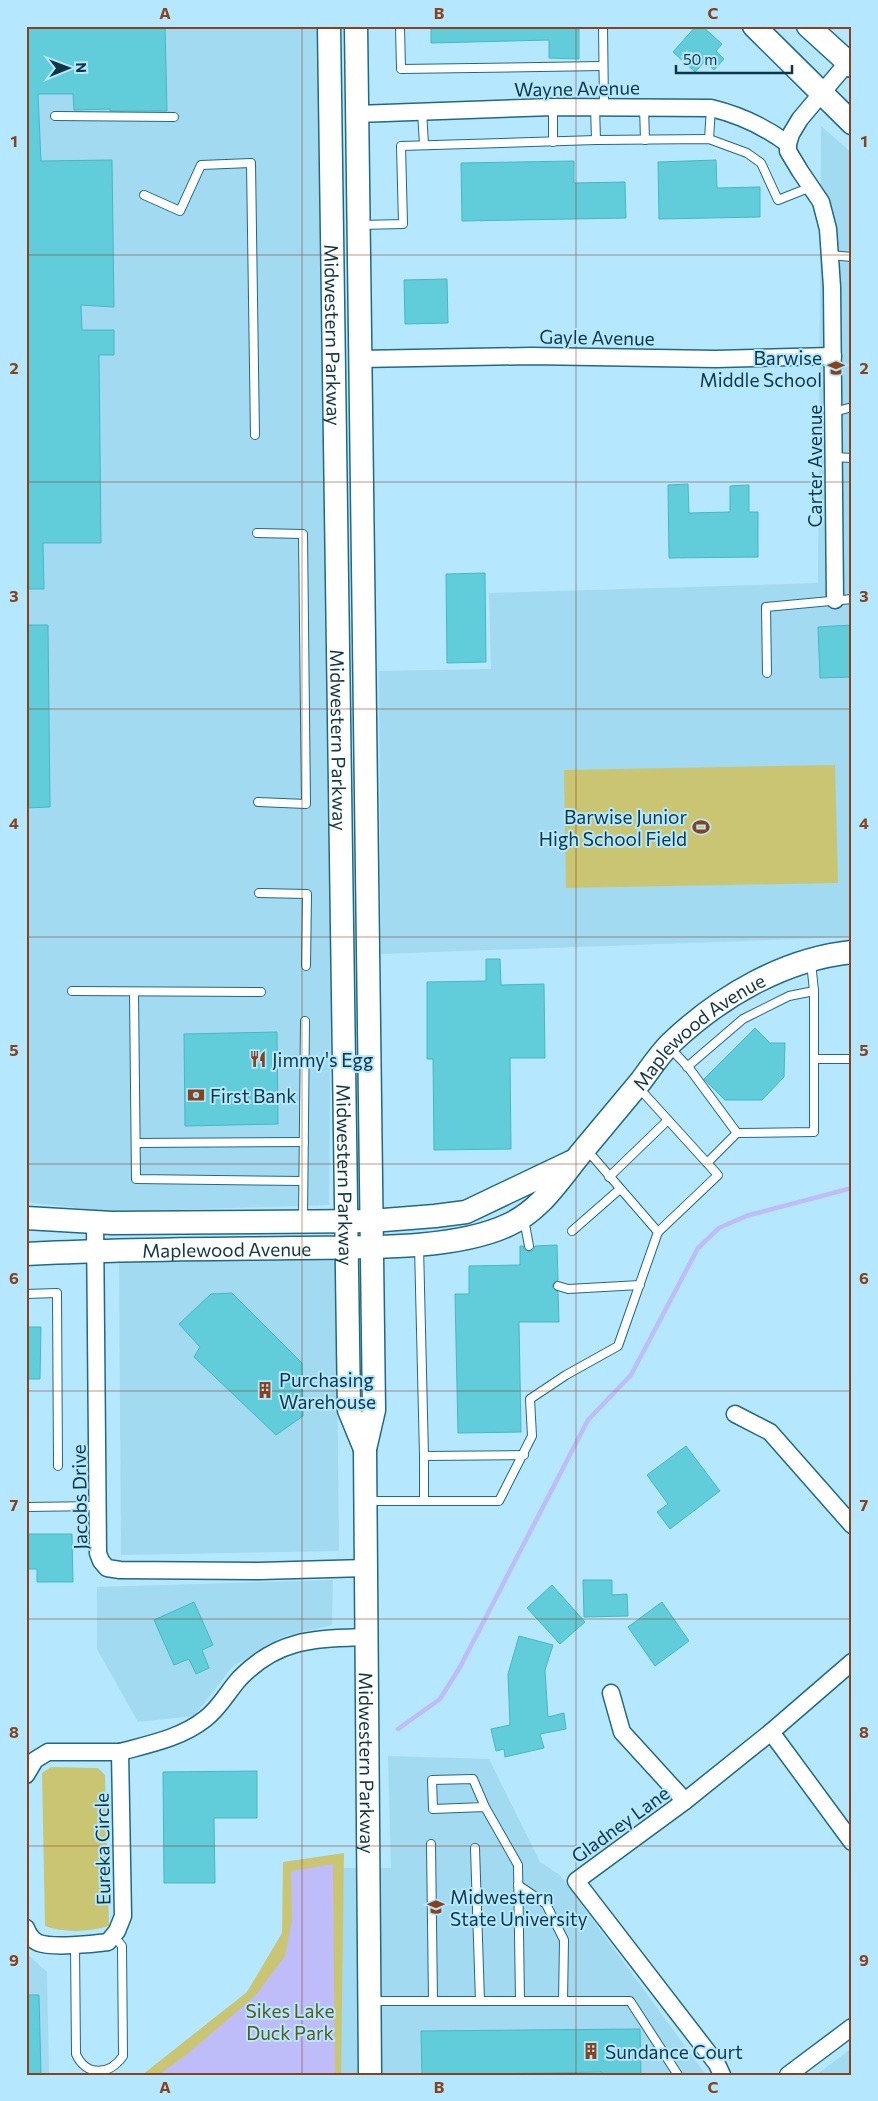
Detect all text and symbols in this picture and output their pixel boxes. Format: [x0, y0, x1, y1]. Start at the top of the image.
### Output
text: A [159, 3, 171, 22]
text: B [434, 3, 445, 22]
text: C [708, 3, 719, 22]
north arrow [42, 42, 92, 92]
scale bar [676, 42, 792, 74]
text: 50 m [683, 50, 717, 68]
text: N [73, 62, 90, 73]
street label: Wayne Avenue [514, 75, 640, 101]
text: 1 [10, 131, 18, 150]
text: 1 [860, 131, 868, 150]
street label: Midwestern Parkway [321, 244, 346, 426]
street label: Gayle Avenue [539, 324, 655, 350]
place label: Barwise Middle School [700, 346, 822, 391]
text: 2 [9, 358, 19, 377]
school or university icon: Barwise Middle School [826, 358, 846, 378]
text: 2 [859, 358, 869, 377]
street label: Carter Avenue [803, 405, 826, 527]
text: 3 [9, 586, 19, 605]
text: 3 [859, 586, 869, 605]
street label: Midwestern Parkway [327, 649, 352, 831]
place label: Barwise Junior High School Field [539, 805, 687, 850]
text: 4 [9, 813, 19, 832]
text: 4 [859, 813, 869, 832]
sports icon: Barwise Junior High School Field [691, 817, 711, 837]
street label: Maplewood Avenue [627, 968, 768, 1094]
text: 5 [9, 1040, 19, 1059]
text: 5 [859, 1040, 869, 1059]
place label: Jimmy's Egg [272, 1048, 373, 1071]
restaurant icon: Jimmy's Egg [248, 1049, 268, 1069]
place label: First Bank [210, 1084, 296, 1107]
street label: Midwestern Parkway [333, 1084, 358, 1266]
bank icon: First Bank [186, 1085, 206, 1105]
street label: Maplewood Avenue [142, 1236, 311, 1261]
text: 6 [9, 1268, 19, 1287]
text: 6 [859, 1268, 869, 1287]
place label: Purchasing Warehouse [279, 1368, 376, 1413]
building icon: Purchasing Warehouse [255, 1380, 275, 1400]
street label: Jacobs Drive [67, 1444, 91, 1550]
text: 7 [10, 1495, 19, 1514]
text: 7 [860, 1495, 869, 1514]
street label: Midwestern Parkway [355, 1672, 380, 1854]
text: 8 [9, 1722, 19, 1741]
text: 8 [859, 1722, 869, 1741]
street label: Gladney Lane [567, 1781, 673, 1867]
street label: Eureka Circle [90, 1793, 114, 1905]
place label: Midwestern State University [450, 1885, 588, 1930]
school or university icon: Midwestern State University [426, 1897, 446, 1917]
text: 9 [9, 1950, 19, 1969]
text: 9 [859, 1950, 869, 1969]
park label: Sikes Lake Duck Park [246, 1999, 334, 2044]
place label: Sundance Court [605, 2040, 743, 2063]
building icon: Sundance Court [581, 2041, 601, 2061]
text: A [159, 2077, 171, 2096]
text: B [434, 2077, 445, 2096]
text: C [708, 2077, 719, 2096]

